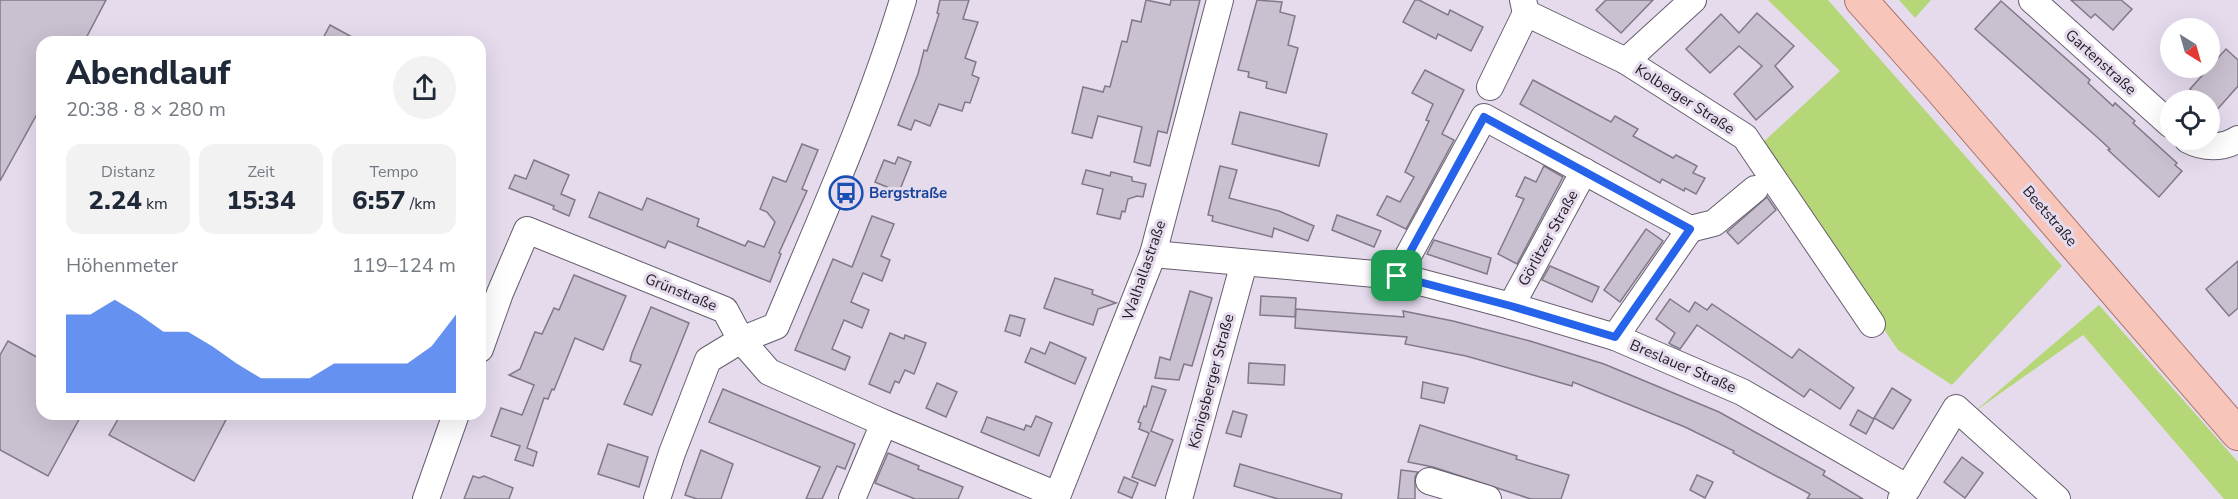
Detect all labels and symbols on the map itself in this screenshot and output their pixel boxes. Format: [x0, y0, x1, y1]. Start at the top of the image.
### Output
north arrow [2160, 18, 2220, 78]
street label: Gartenstraße [2061, 25, 2141, 99]
street label: Kolberger Straße [1631, 59, 1739, 139]
bus stop icon: Bergstraße [828, 175, 864, 211]
street label: Beetstraße [2018, 181, 2082, 251]
place label: Bergstraße [869, 183, 947, 203]
street label: Görlitzer Straße [1513, 186, 1583, 290]
street label: Walhallastraße [1118, 217, 1170, 323]
pin [1371, 250, 1422, 301]
street label: Grünstraße [642, 268, 720, 316]
street label: Königsberger Straße [1183, 312, 1239, 450]
street label: Breslauer Straße [1627, 335, 1739, 397]

